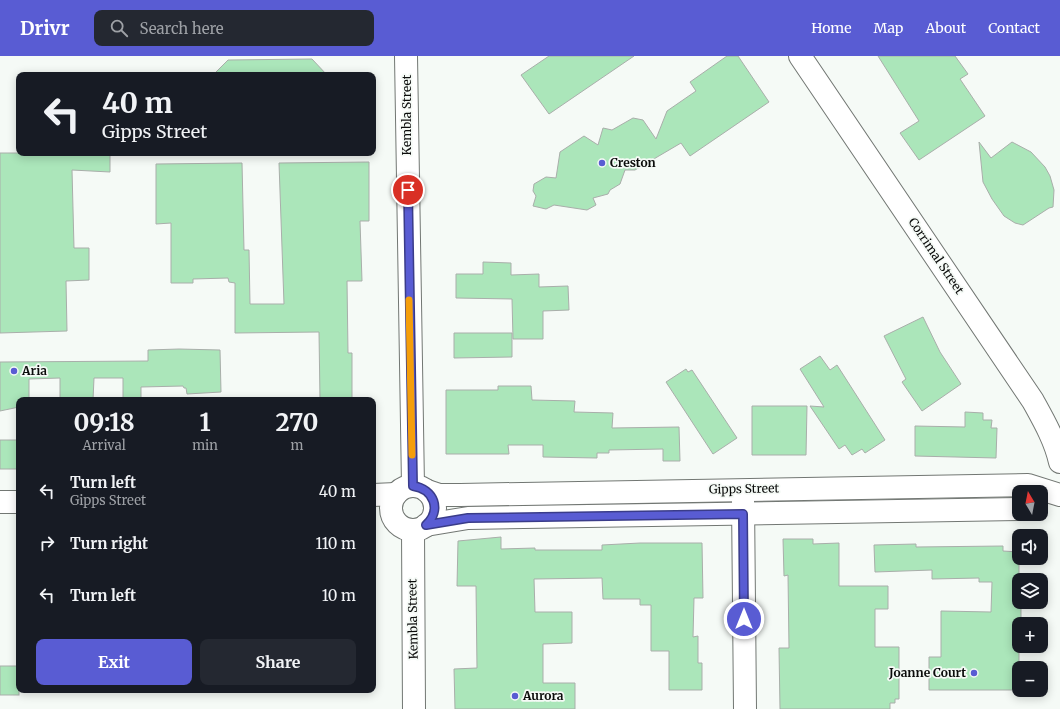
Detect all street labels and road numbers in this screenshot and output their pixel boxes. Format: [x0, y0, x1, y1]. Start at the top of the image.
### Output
street label: Kembla Street [399, 74, 414, 155]
street label: Corrimal Street [905, 215, 968, 297]
street label: Gipps Street [709, 480, 780, 497]
street label: Kembla Street [404, 578, 421, 660]

